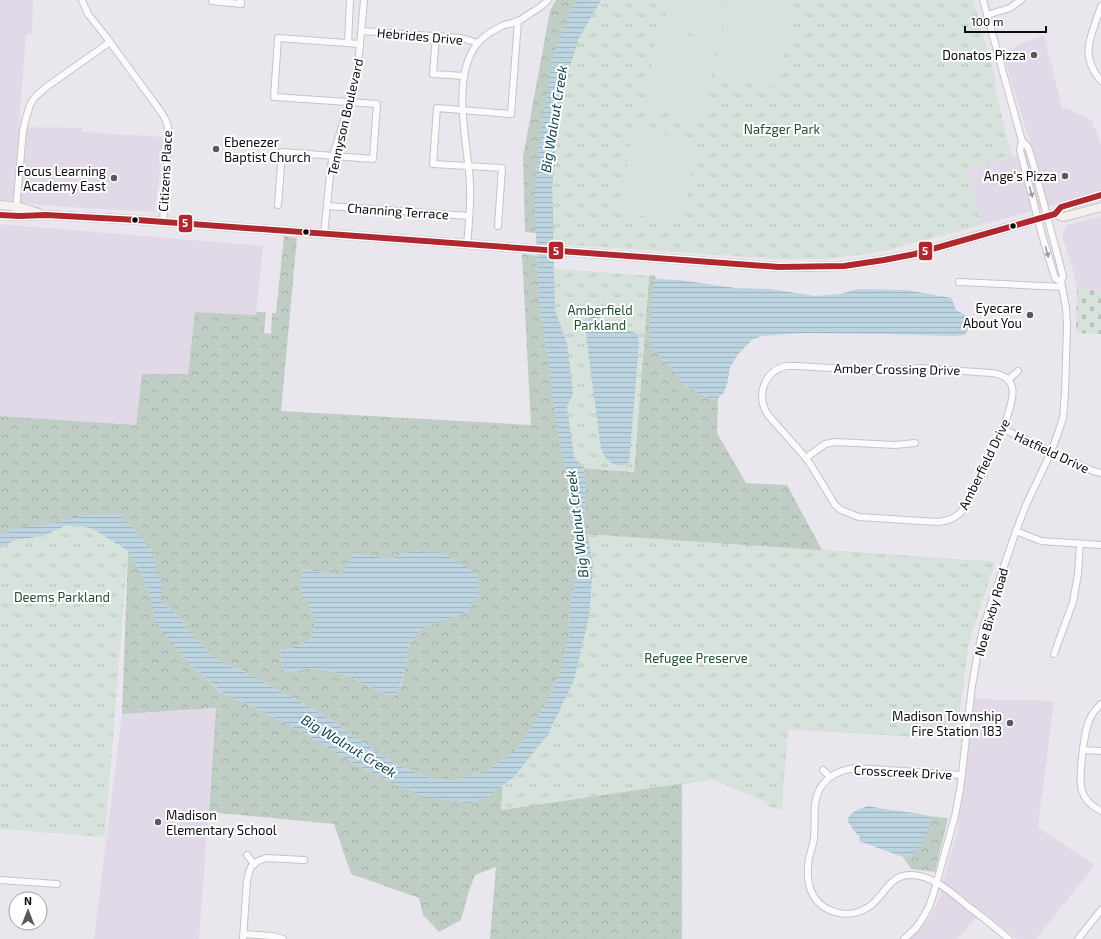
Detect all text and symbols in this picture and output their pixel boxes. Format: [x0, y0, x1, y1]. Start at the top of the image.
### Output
scale bar [965, 8, 1046, 34]
text: 100 m [971, 14, 1003, 28]
street label: Hebrides Drive [376, 24, 464, 48]
place label: Donatos Pizza [942, 47, 1026, 63]
marker: Donatos Pizza [1029, 50, 1039, 60]
street label: Tennyson Boulevard [324, 57, 366, 177]
water label: Big Walnut Creek [537, 64, 570, 174]
park label: Nafzger Park [744, 121, 821, 137]
street label: Citizens Place [155, 130, 175, 212]
place label: Ebenezer Baptist Church [224, 134, 311, 165]
marker: Ebenezer Baptist Church [211, 144, 221, 154]
place label: Focus Learning Academy East [17, 163, 106, 194]
place label: Ange's Pizza [984, 168, 1057, 184]
marker: Ange's Pizza [1060, 171, 1070, 181]
marker: Focus Learning Academy East [109, 173, 119, 183]
one-way arrow [1028, 186, 1034, 198]
street label: Channing Terrace [347, 199, 449, 223]
line badge: 5 [178, 214, 193, 233]
unlabelled marker [130, 215, 140, 225]
text: 5 [182, 216, 188, 229]
unlabelled marker [1008, 221, 1018, 231]
unlabelled marker [301, 227, 311, 237]
line badge: 5 [548, 241, 564, 260]
line badge: 5 [918, 241, 933, 261]
text: 5 [553, 244, 559, 257]
text: 5 [922, 244, 928, 257]
one-way arrow [1044, 246, 1050, 258]
place label: Eyecare About You [963, 300, 1022, 331]
park label: Amberfield Parkland [567, 302, 633, 333]
marker: Eyecare About You [1025, 310, 1035, 320]
street label: Amber Crossing Drive [834, 360, 960, 378]
street label: Amberfield Drive [955, 416, 1013, 512]
street label: Hatfield Drive [1012, 428, 1092, 476]
water label: Big Walnut Creek [561, 469, 592, 579]
street label: Noe Bixby Road [971, 566, 1011, 658]
park label: Deems Parkland [14, 589, 110, 605]
park label: Refugee Preserve [644, 650, 748, 666]
place label: Madison Township Fire Station 183 [892, 708, 1002, 739]
water label: Big Walnut Creek [298, 710, 400, 781]
marker: Madison Township Fire Station 183 [1005, 718, 1015, 728]
street label: Crosscreek Drive [853, 761, 953, 783]
place label: Madison Elementary School [166, 807, 277, 838]
marker: Madison Elementary School [153, 817, 163, 827]
north arrow [8, 891, 48, 931]
text: N [24, 894, 32, 907]

